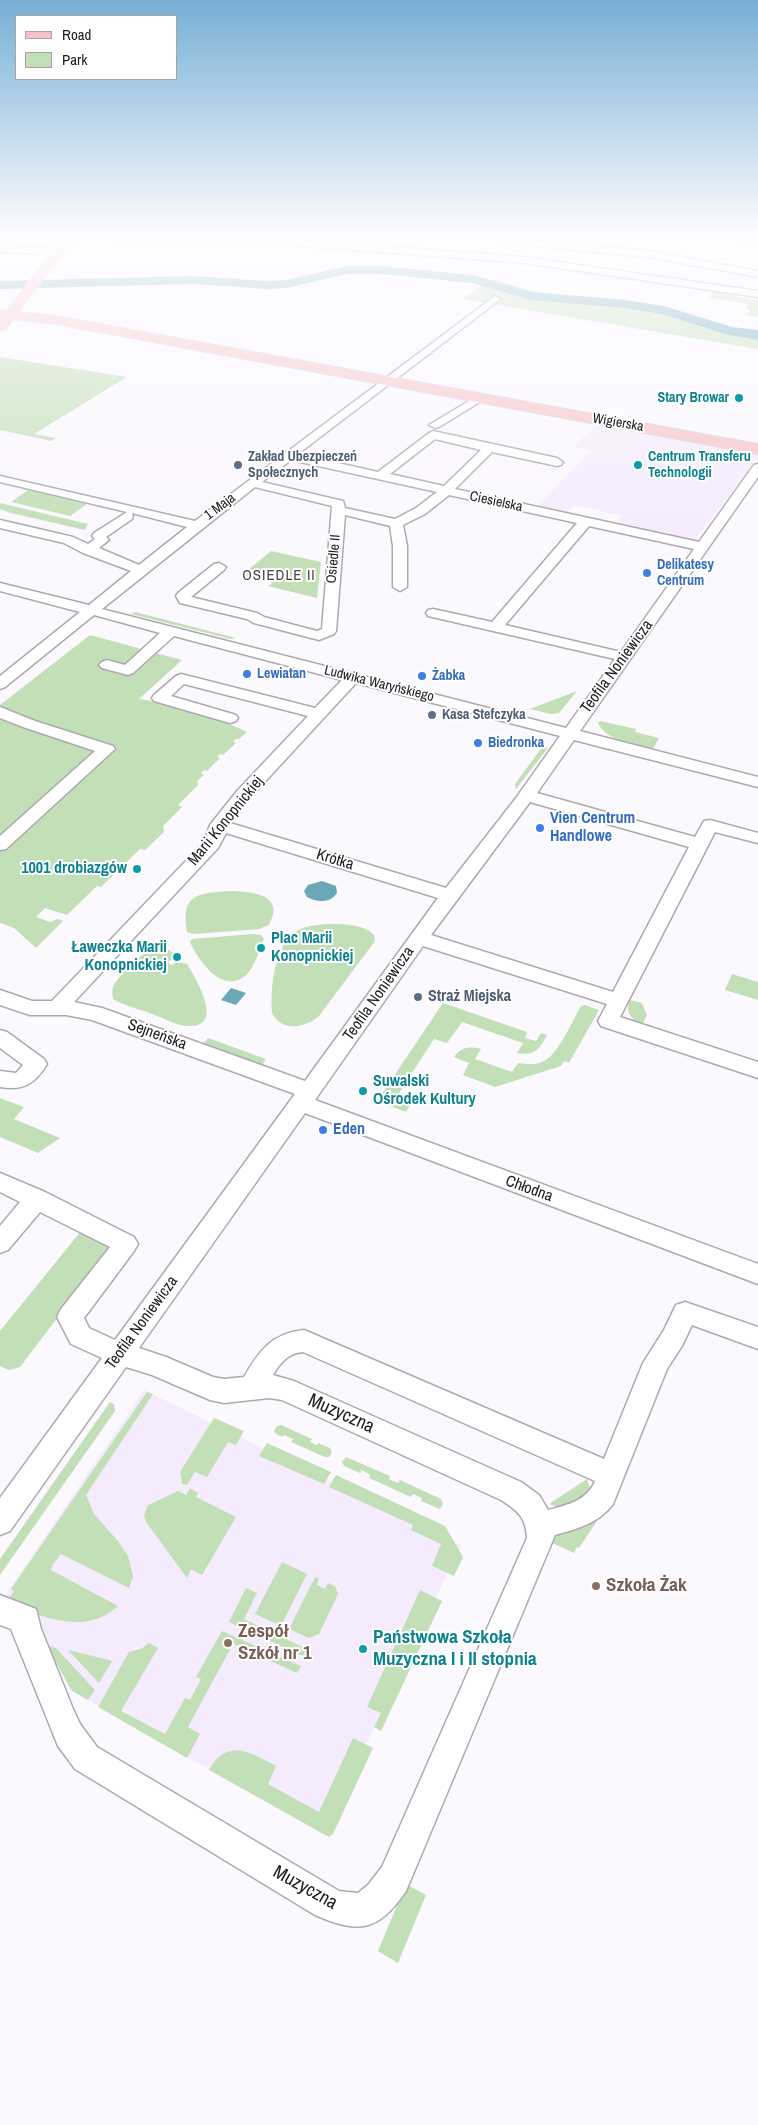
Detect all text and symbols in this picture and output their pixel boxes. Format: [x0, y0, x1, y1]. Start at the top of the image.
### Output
legend [15, 15, 178, 80]
text: Road [62, 24, 91, 45]
text: Park [62, 49, 87, 70]
place label: Stary Browar [658, 390, 729, 406]
marker: Stary Browar [733, 392, 745, 404]
street label: Wigierska [591, 410, 645, 436]
place label: Zakład Ubezpieczeń Społecznych [248, 449, 357, 482]
place label: Centrum Transferu Technologii [648, 449, 751, 482]
marker: Zakład Ubezpieczeń Społecznych [232, 459, 244, 471]
marker: Centrum Transferu Technologii [632, 459, 644, 471]
street label: Ciesielska [468, 488, 524, 516]
street label: 1 Maja [201, 490, 239, 524]
street label: Osiedle II [323, 534, 345, 584]
place label: Delikatesy Centrum [657, 557, 714, 590]
district label: OSIEDLE II [241, 567, 317, 585]
marker: Delikatesy Centrum [641, 567, 653, 579]
street label: Teofila Noniewicza [577, 617, 657, 717]
street label: Ludwika Waryńskiego [322, 662, 436, 706]
place label: Lewiatan [257, 666, 306, 682]
marker: Lewiatan [241, 668, 253, 680]
place label: Żabka [432, 668, 465, 684]
marker: Żabka [416, 670, 428, 682]
place label: Kasa Stefczyka [442, 707, 526, 723]
marker: Kasa Stefczyka [426, 709, 438, 721]
place label: Biedronka [488, 735, 544, 751]
marker: Biedronka [472, 737, 484, 749]
street label: Marii Konopnickiej [184, 772, 268, 870]
place label: Vien Centrum Handlowe [550, 809, 635, 847]
marker: Vien Centrum Handlowe [534, 822, 546, 834]
street label: Krótka [314, 845, 356, 875]
place label: 1001 drobiazgów [21, 859, 127, 879]
marker: 1001 drobiazgów [131, 863, 143, 875]
place label: Plac Marii Konopnickiej [271, 929, 353, 967]
place label: Ławeczka Marii Konopnickiej [71, 938, 167, 976]
marker: Plac Marii Konopnickiej [255, 942, 267, 954]
street label: Teofila Noniewicza [339, 943, 419, 1045]
marker: Ławeczka Marii Konopnickiej [171, 951, 183, 963]
place label: Straż Miejska [428, 987, 511, 1007]
marker: Straż Miejska [412, 991, 424, 1003]
street label: Sejneńska [125, 1016, 189, 1054]
place label: Suwalski Ośrodek Kultury [373, 1072, 476, 1110]
marker: Suwalski Ośrodek Kultury [357, 1085, 369, 1097]
place label: Eden [333, 1120, 365, 1140]
marker: Eden [317, 1124, 329, 1136]
street label: Chłodna [503, 1172, 555, 1206]
street label: Teofila Noniewicza [102, 1273, 182, 1373]
street label: Muzyczna [304, 1389, 378, 1439]
place label: Szkoła Żak [606, 1575, 687, 1597]
marker: Szkoła Żak [590, 1580, 602, 1592]
place label: Zespół Szkół nr 1 [238, 1621, 312, 1665]
place label: Państwowa Szkoła Muzyczna I i II stopnia [373, 1627, 537, 1671]
marker: Zespół Szkół nr 1 [222, 1637, 234, 1649]
marker: Państwowa Szkoła Muzyczna I i II stopnia [357, 1643, 369, 1655]
street label: Muzyczna [269, 1861, 341, 1915]

